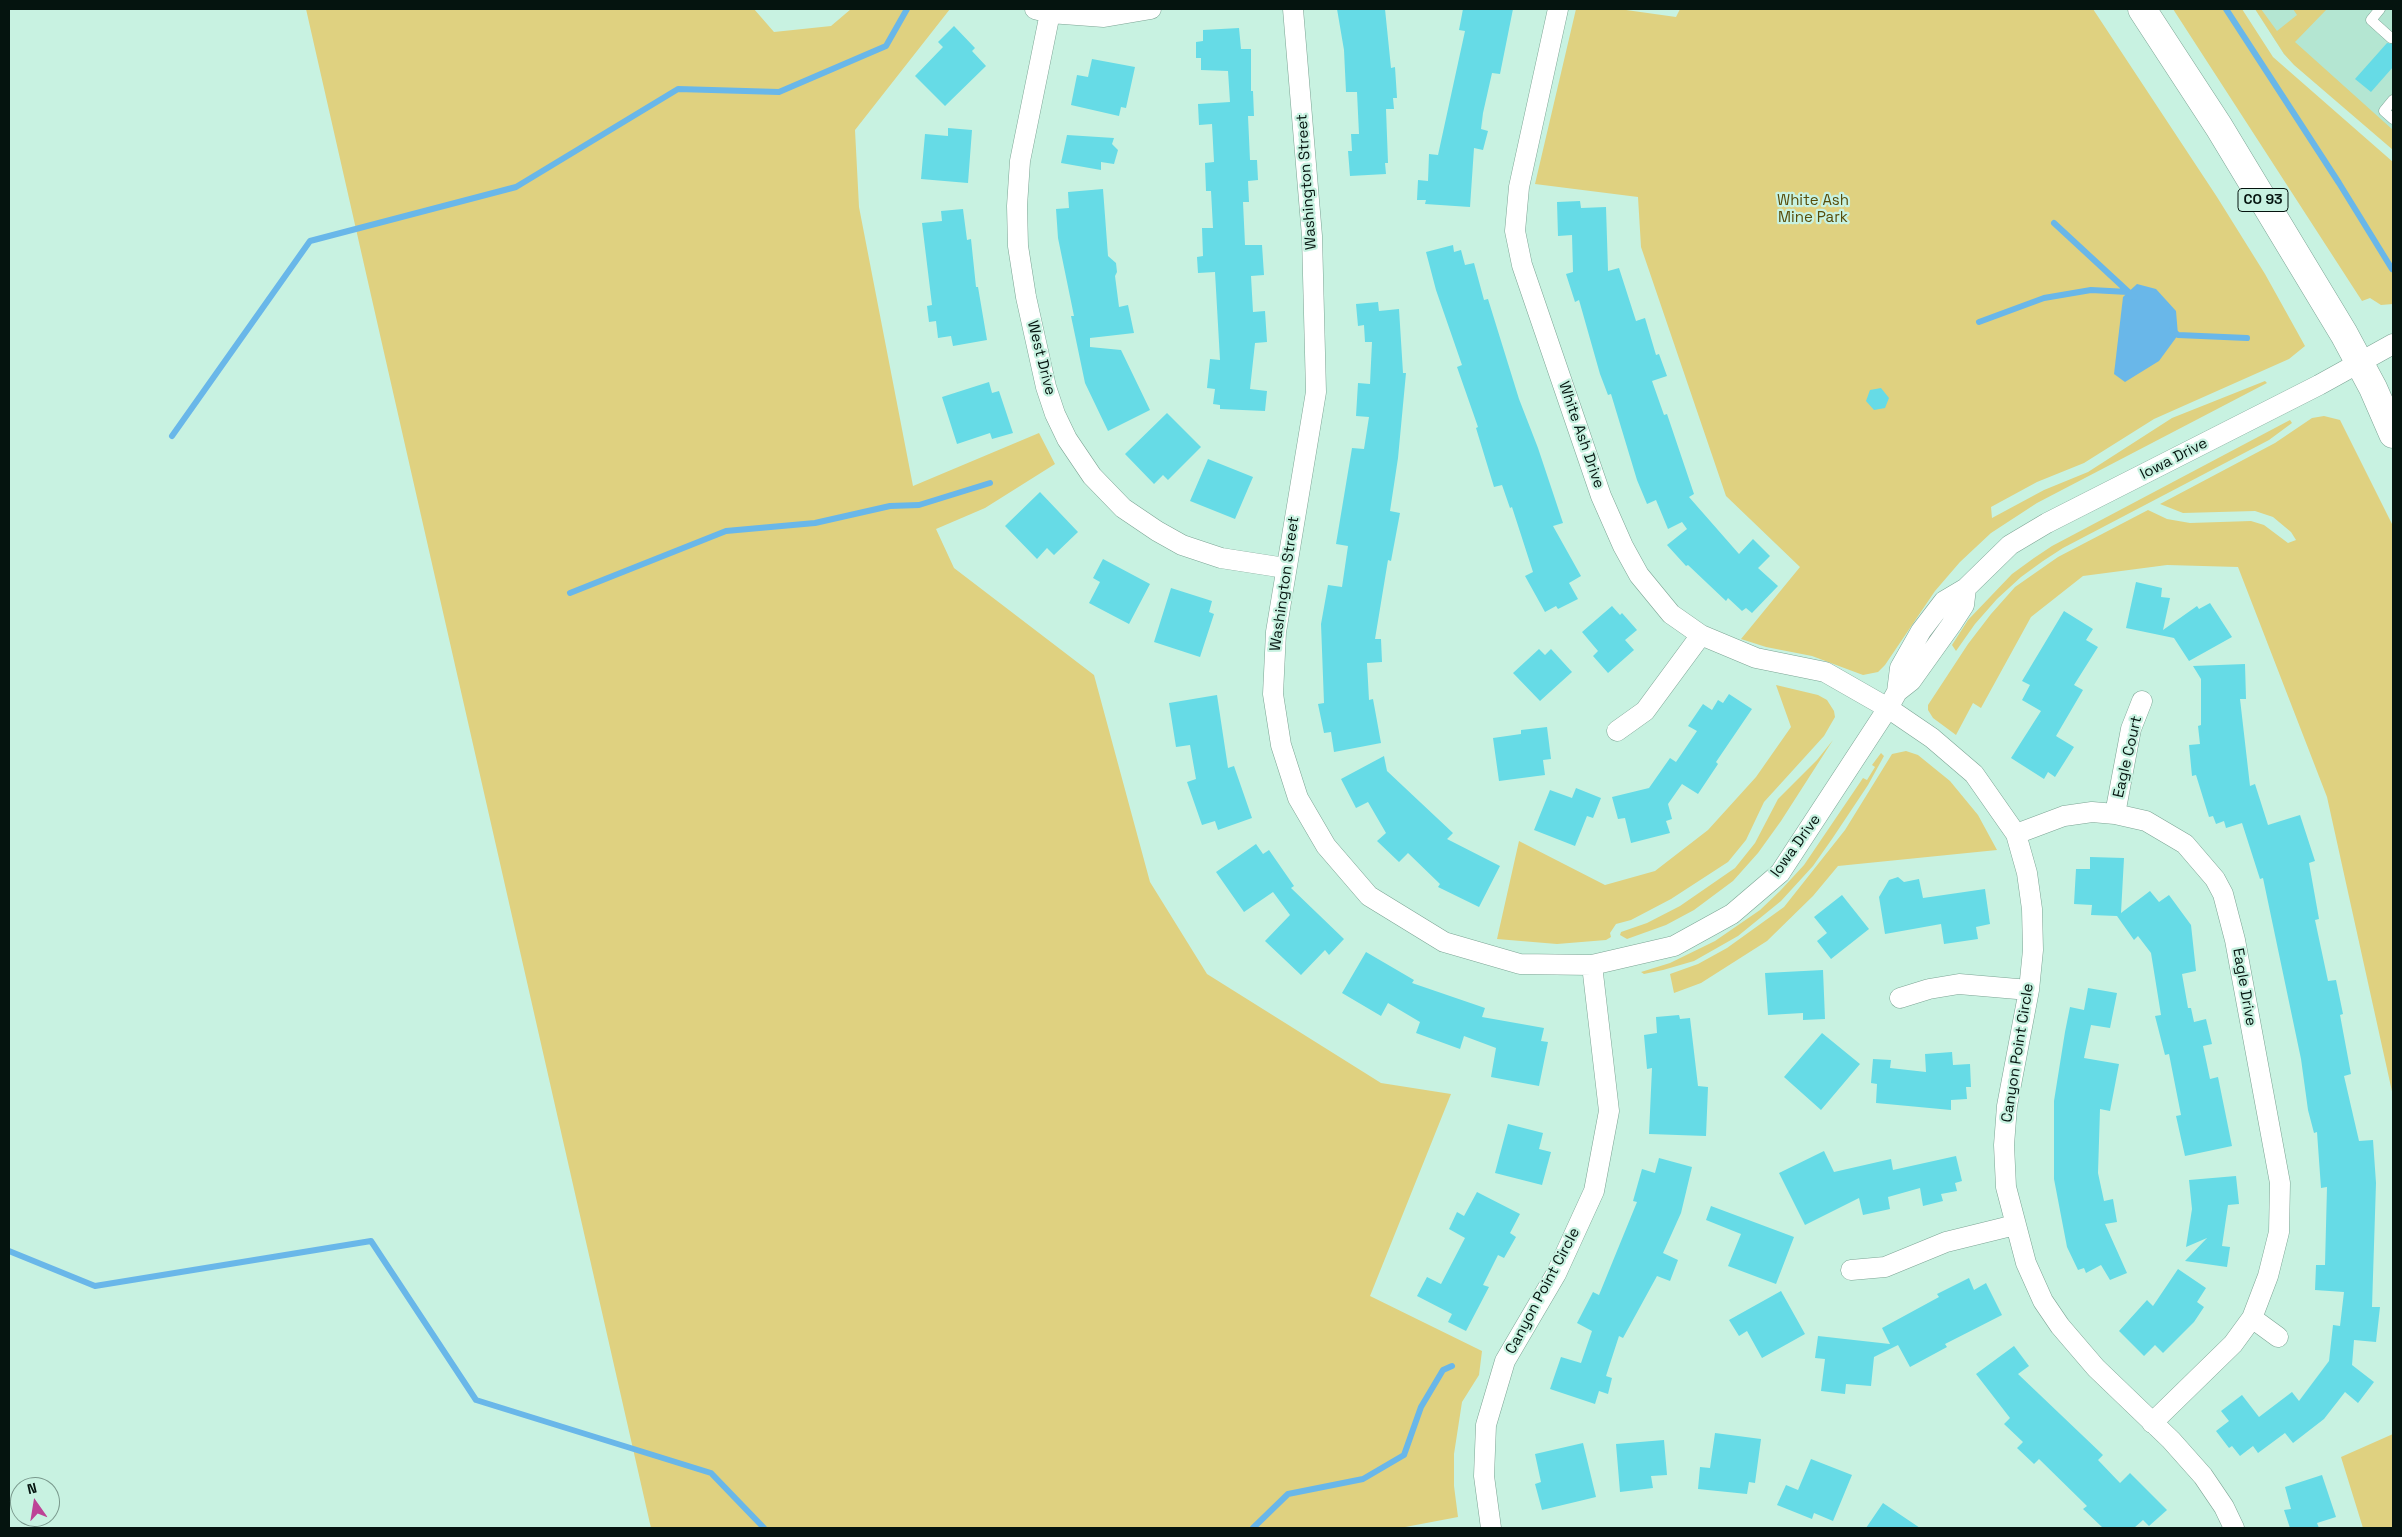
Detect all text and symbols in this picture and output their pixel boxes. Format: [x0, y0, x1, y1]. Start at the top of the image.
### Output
street label: Washington Street [1293, 114, 1321, 250]
road number: CO 93 [2238, 188, 2288, 212]
park label: White Ash Mine Park [1777, 192, 1849, 227]
street label: West Drive [1023, 319, 1059, 397]
street label: White Ash Drive [1554, 379, 1608, 491]
street label: Iowa Drive [2137, 434, 2211, 484]
street label: Washington Street [1267, 515, 1303, 653]
street label: Eagle Court [2110, 714, 2146, 800]
street label: Iowa Drive [1767, 811, 1825, 881]
street label: Eagle Drive [2228, 947, 2260, 1027]
street label: Canyon Point Circle [1998, 982, 2038, 1124]
street label: Canyon Point Circle [1502, 1225, 1584, 1357]
north arrow [10, 1477, 60, 1527]
text: N [25, 1479, 38, 1498]

